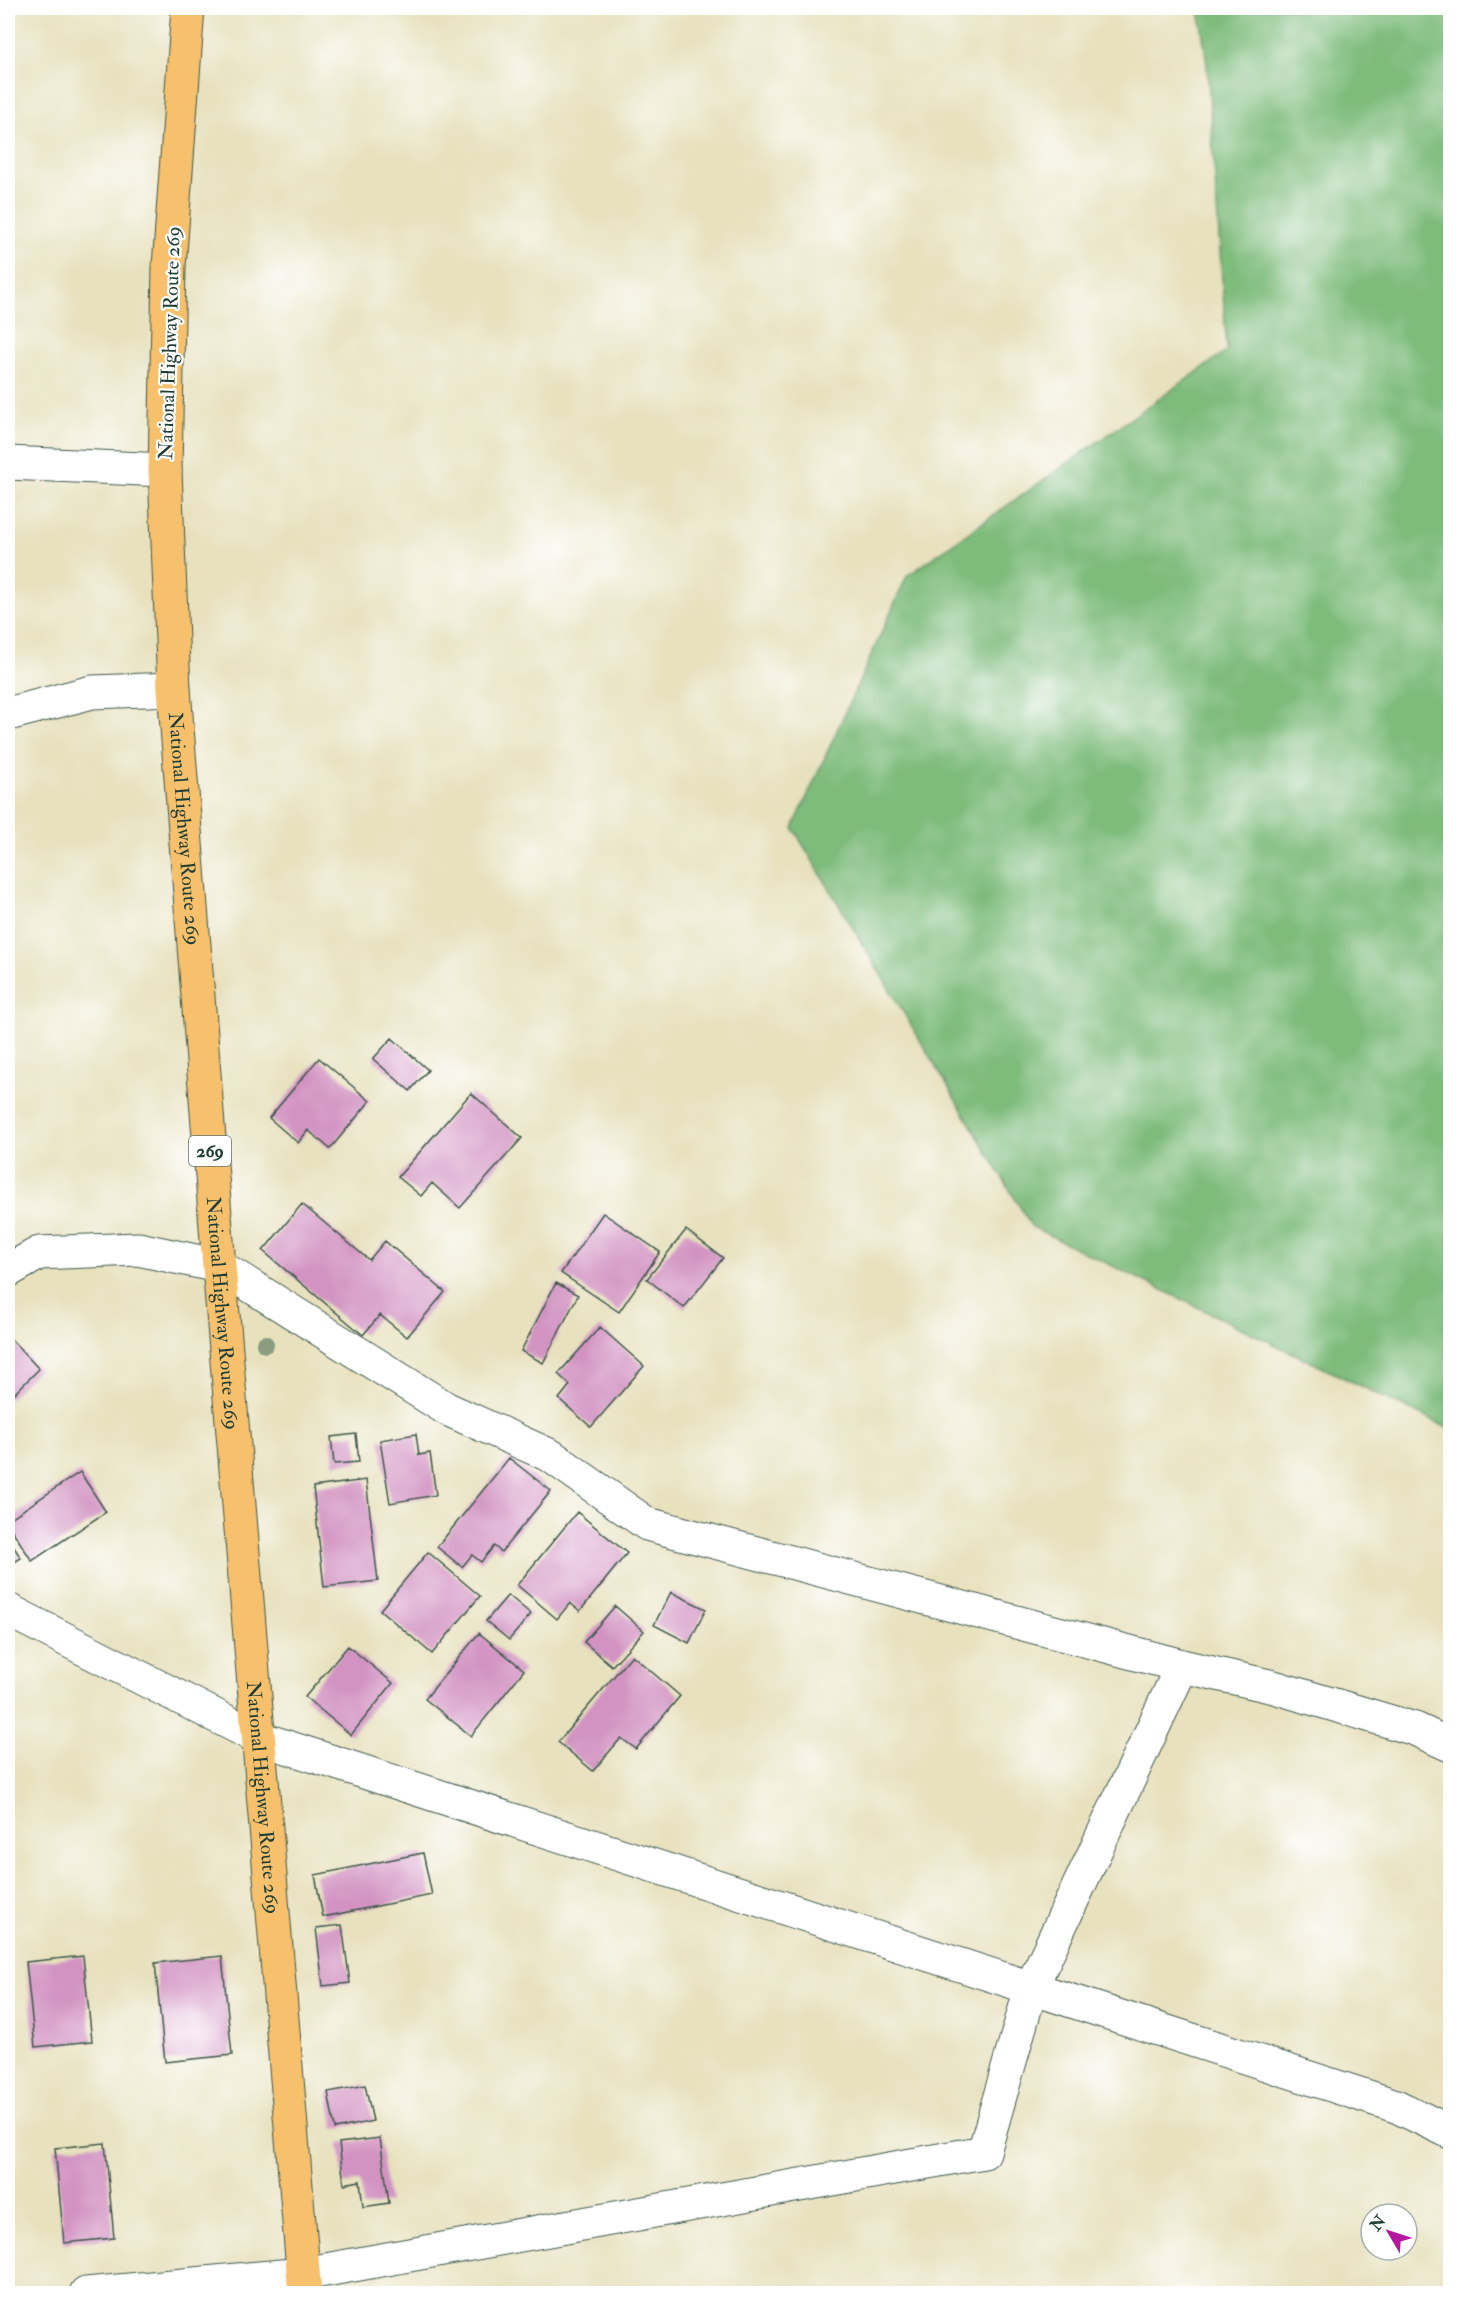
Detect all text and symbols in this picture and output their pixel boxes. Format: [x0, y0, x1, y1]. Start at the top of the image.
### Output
street label: National Highway Route 269 [153, 226, 186, 460]
street label: National Highway Route 269 [163, 711, 206, 946]
road number: 269 [189, 1136, 231, 1166]
street label: National Highway Route 269 [201, 1196, 245, 1431]
street label: National Highway Route 269 [241, 1680, 285, 1915]
north arrow [1359, 2202, 1419, 2262]
text: N [1365, 2211, 1391, 2236]

